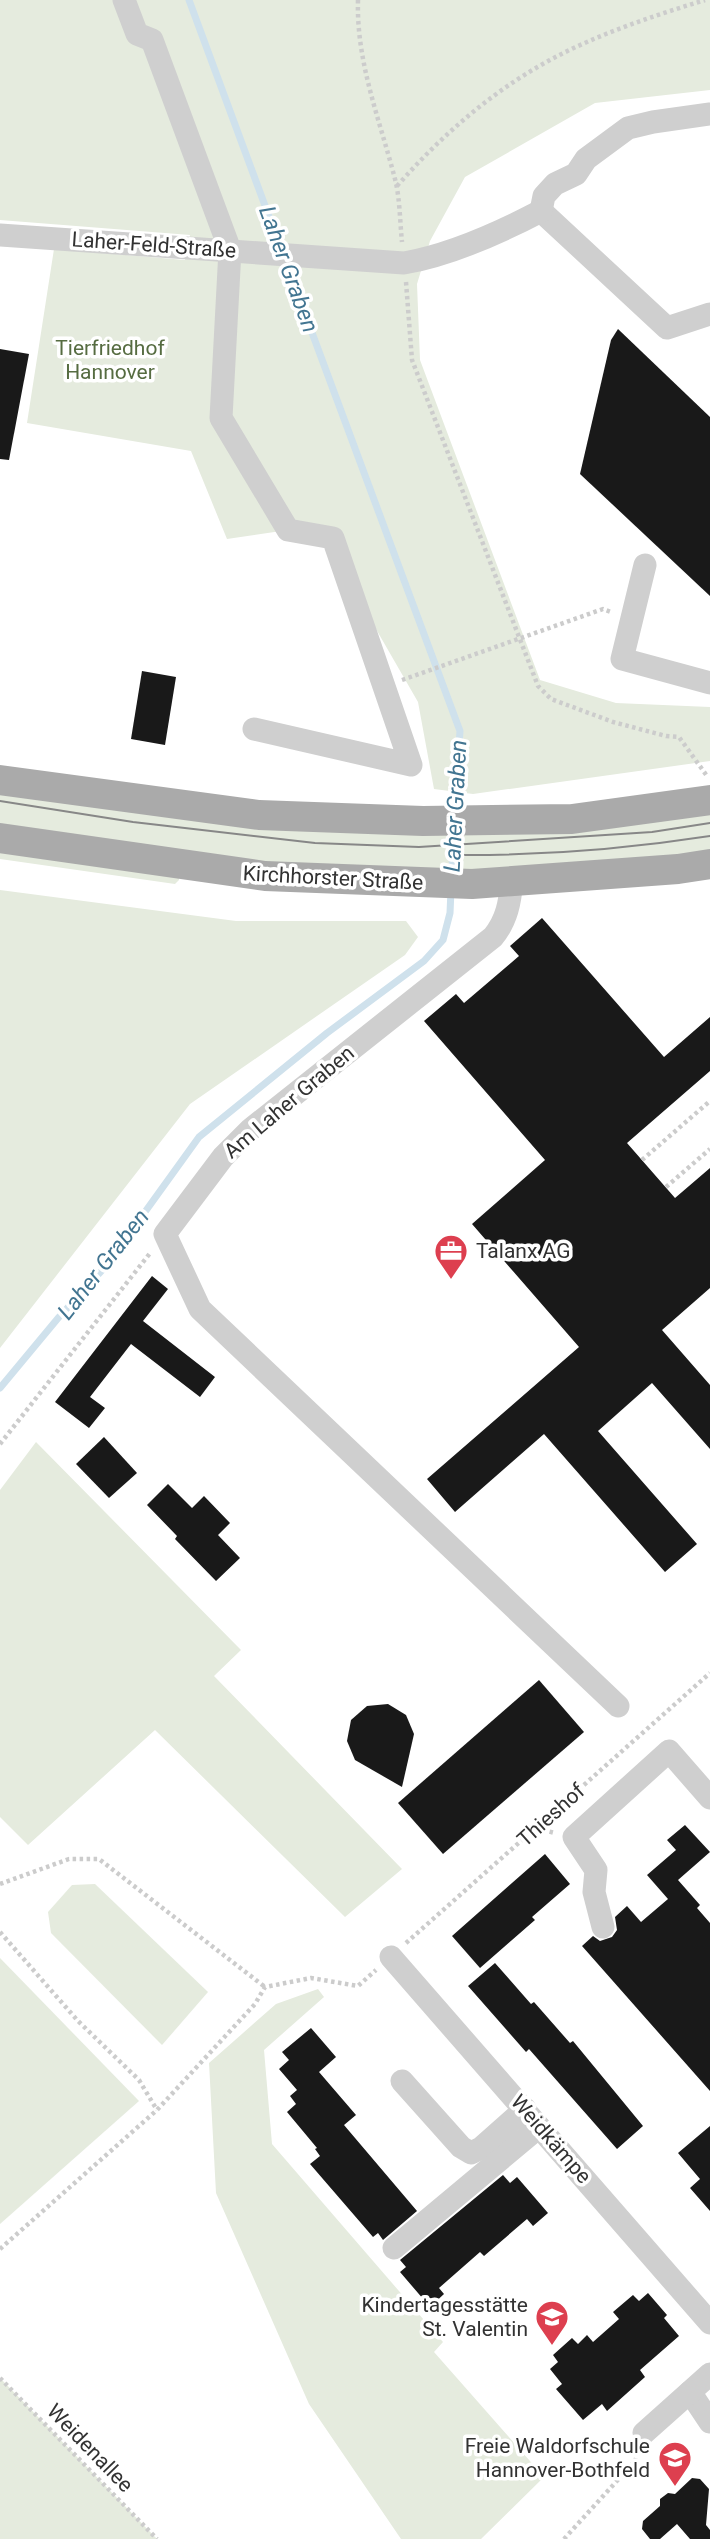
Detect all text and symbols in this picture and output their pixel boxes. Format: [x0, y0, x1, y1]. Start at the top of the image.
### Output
water label: Laher Graben [253, 202, 324, 336]
street label: Laher-Feld-Straße [71, 227, 237, 263]
park label: Tierfriedhof Hannover [55, 336, 165, 384]
water label: Laher Graben [439, 739, 472, 873]
street label: Kirchhorster Straße [242, 861, 424, 895]
street label: Am Laher Graben [219, 1041, 359, 1163]
water label: Laher Graben [52, 1204, 155, 1325]
office icon: Talanx AG [432, 1232, 470, 1281]
place label: Talanx AG [476, 1239, 570, 1263]
street label: Thieshof [512, 1778, 590, 1851]
street label: Weidkämpe [506, 2090, 596, 2188]
place label: Kindertagesstätte St. Valentin [361, 2293, 528, 2341]
school or university icon: Kindertagesstätte St. Valentin [533, 2298, 571, 2347]
street label: Weidenallee [42, 2399, 138, 2497]
place label: Freie Waldorfschule Hannover-Bothfeld [465, 2434, 650, 2482]
school or university icon: Freie Waldorfschule Hannover-Bothfeld [656, 2439, 694, 2488]

